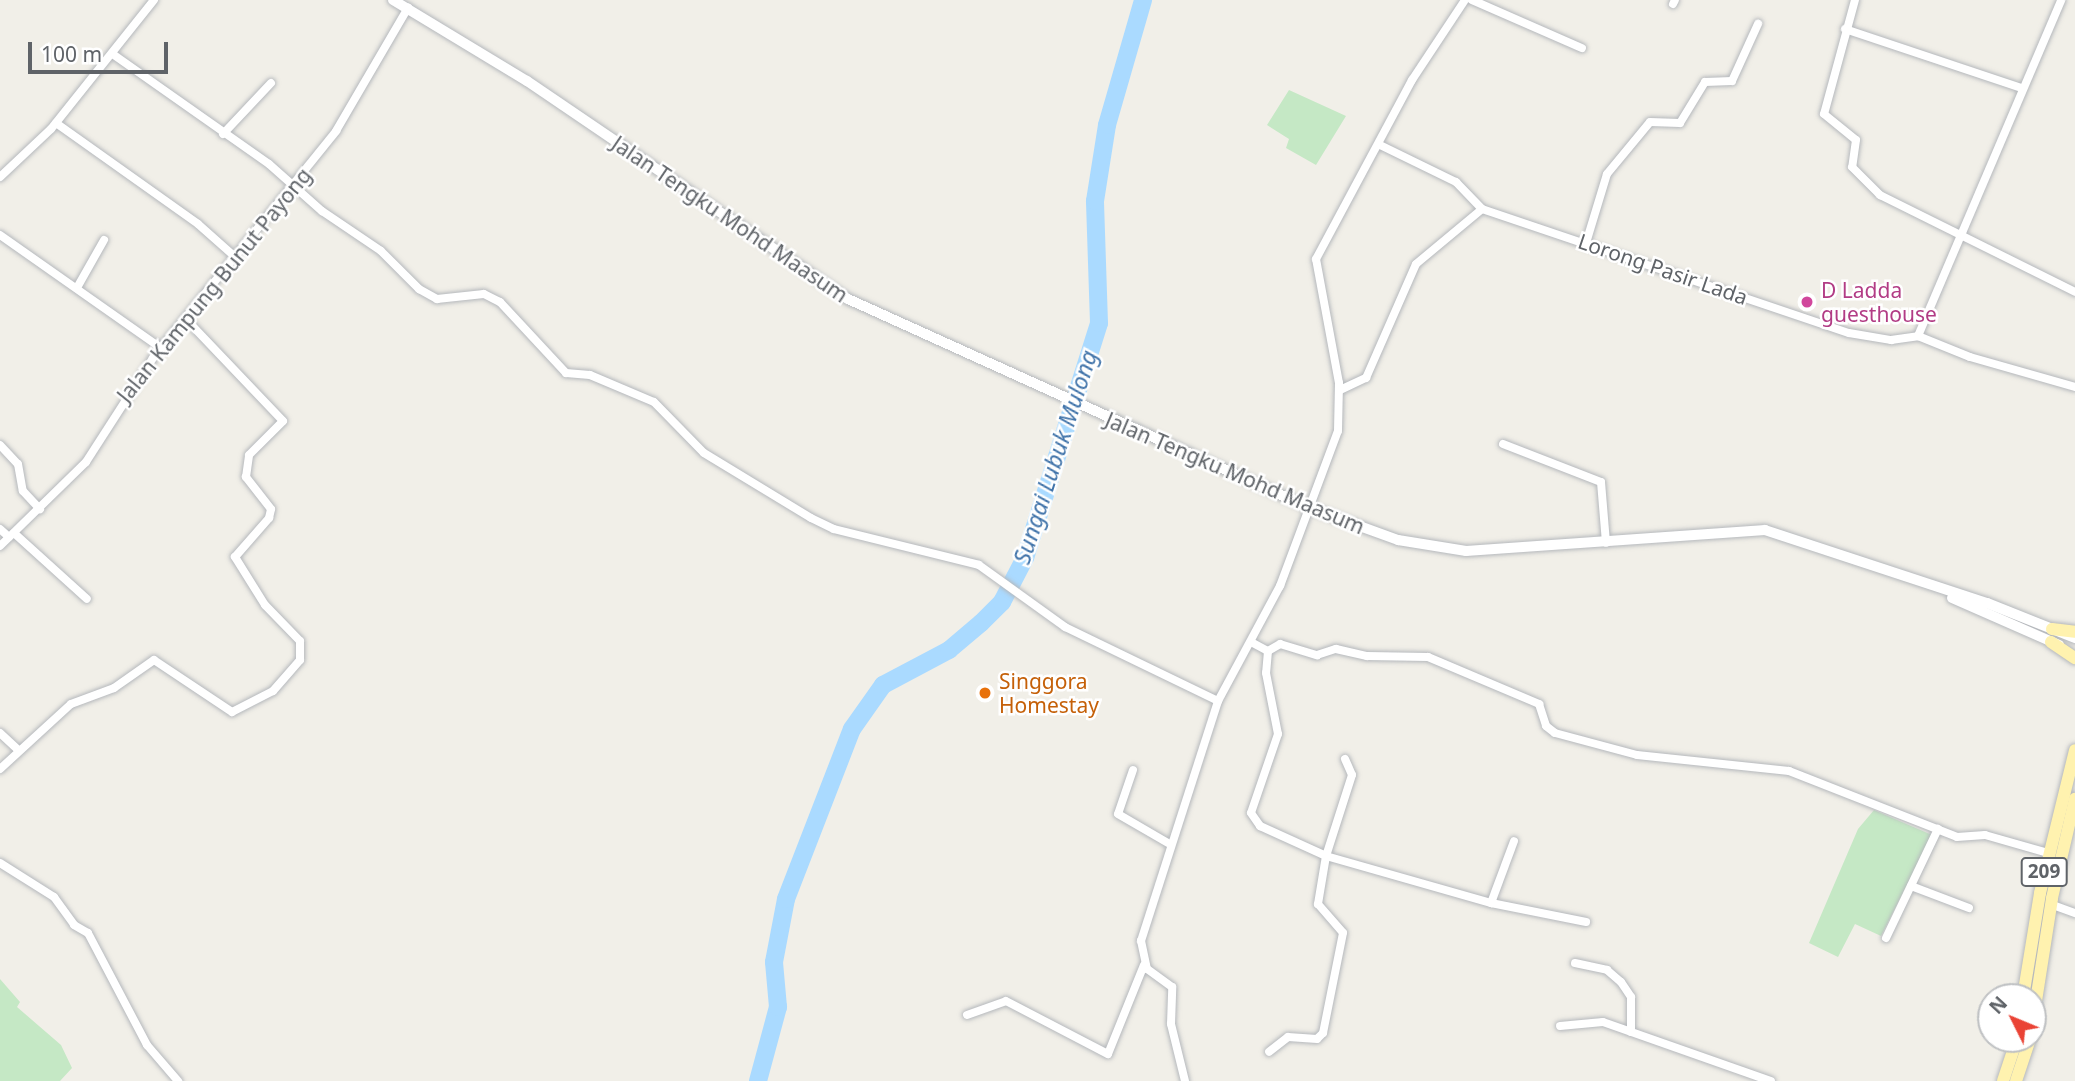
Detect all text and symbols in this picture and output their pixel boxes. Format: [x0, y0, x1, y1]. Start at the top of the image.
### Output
scale bar [32, 28, 172, 72]
text: 100 m [41, 40, 102, 68]
street label: Jalan Tengku Mohd Maasum [607, 131, 853, 307]
street label: Jalan Kampung Bunut Payong [112, 163, 316, 407]
street label: Lorong Pasir Lada [1575, 228, 1751, 310]
place label: D Ladda guesthouse [1821, 277, 1937, 327]
marker: D Ladda guesthouse [1799, 294, 1815, 310]
water label: Sungai Lubuk Mulong [1007, 347, 1103, 567]
street label: Jalan Tengku Mohd Maasum [1102, 407, 1368, 539]
place label: Singgora Homestay [999, 668, 1099, 718]
marker: Singgora Homestay [977, 685, 993, 701]
road number: 209 [2020, 856, 2068, 888]
north arrow [1977, 983, 2047, 1053]
text: N [1983, 991, 2013, 1020]

